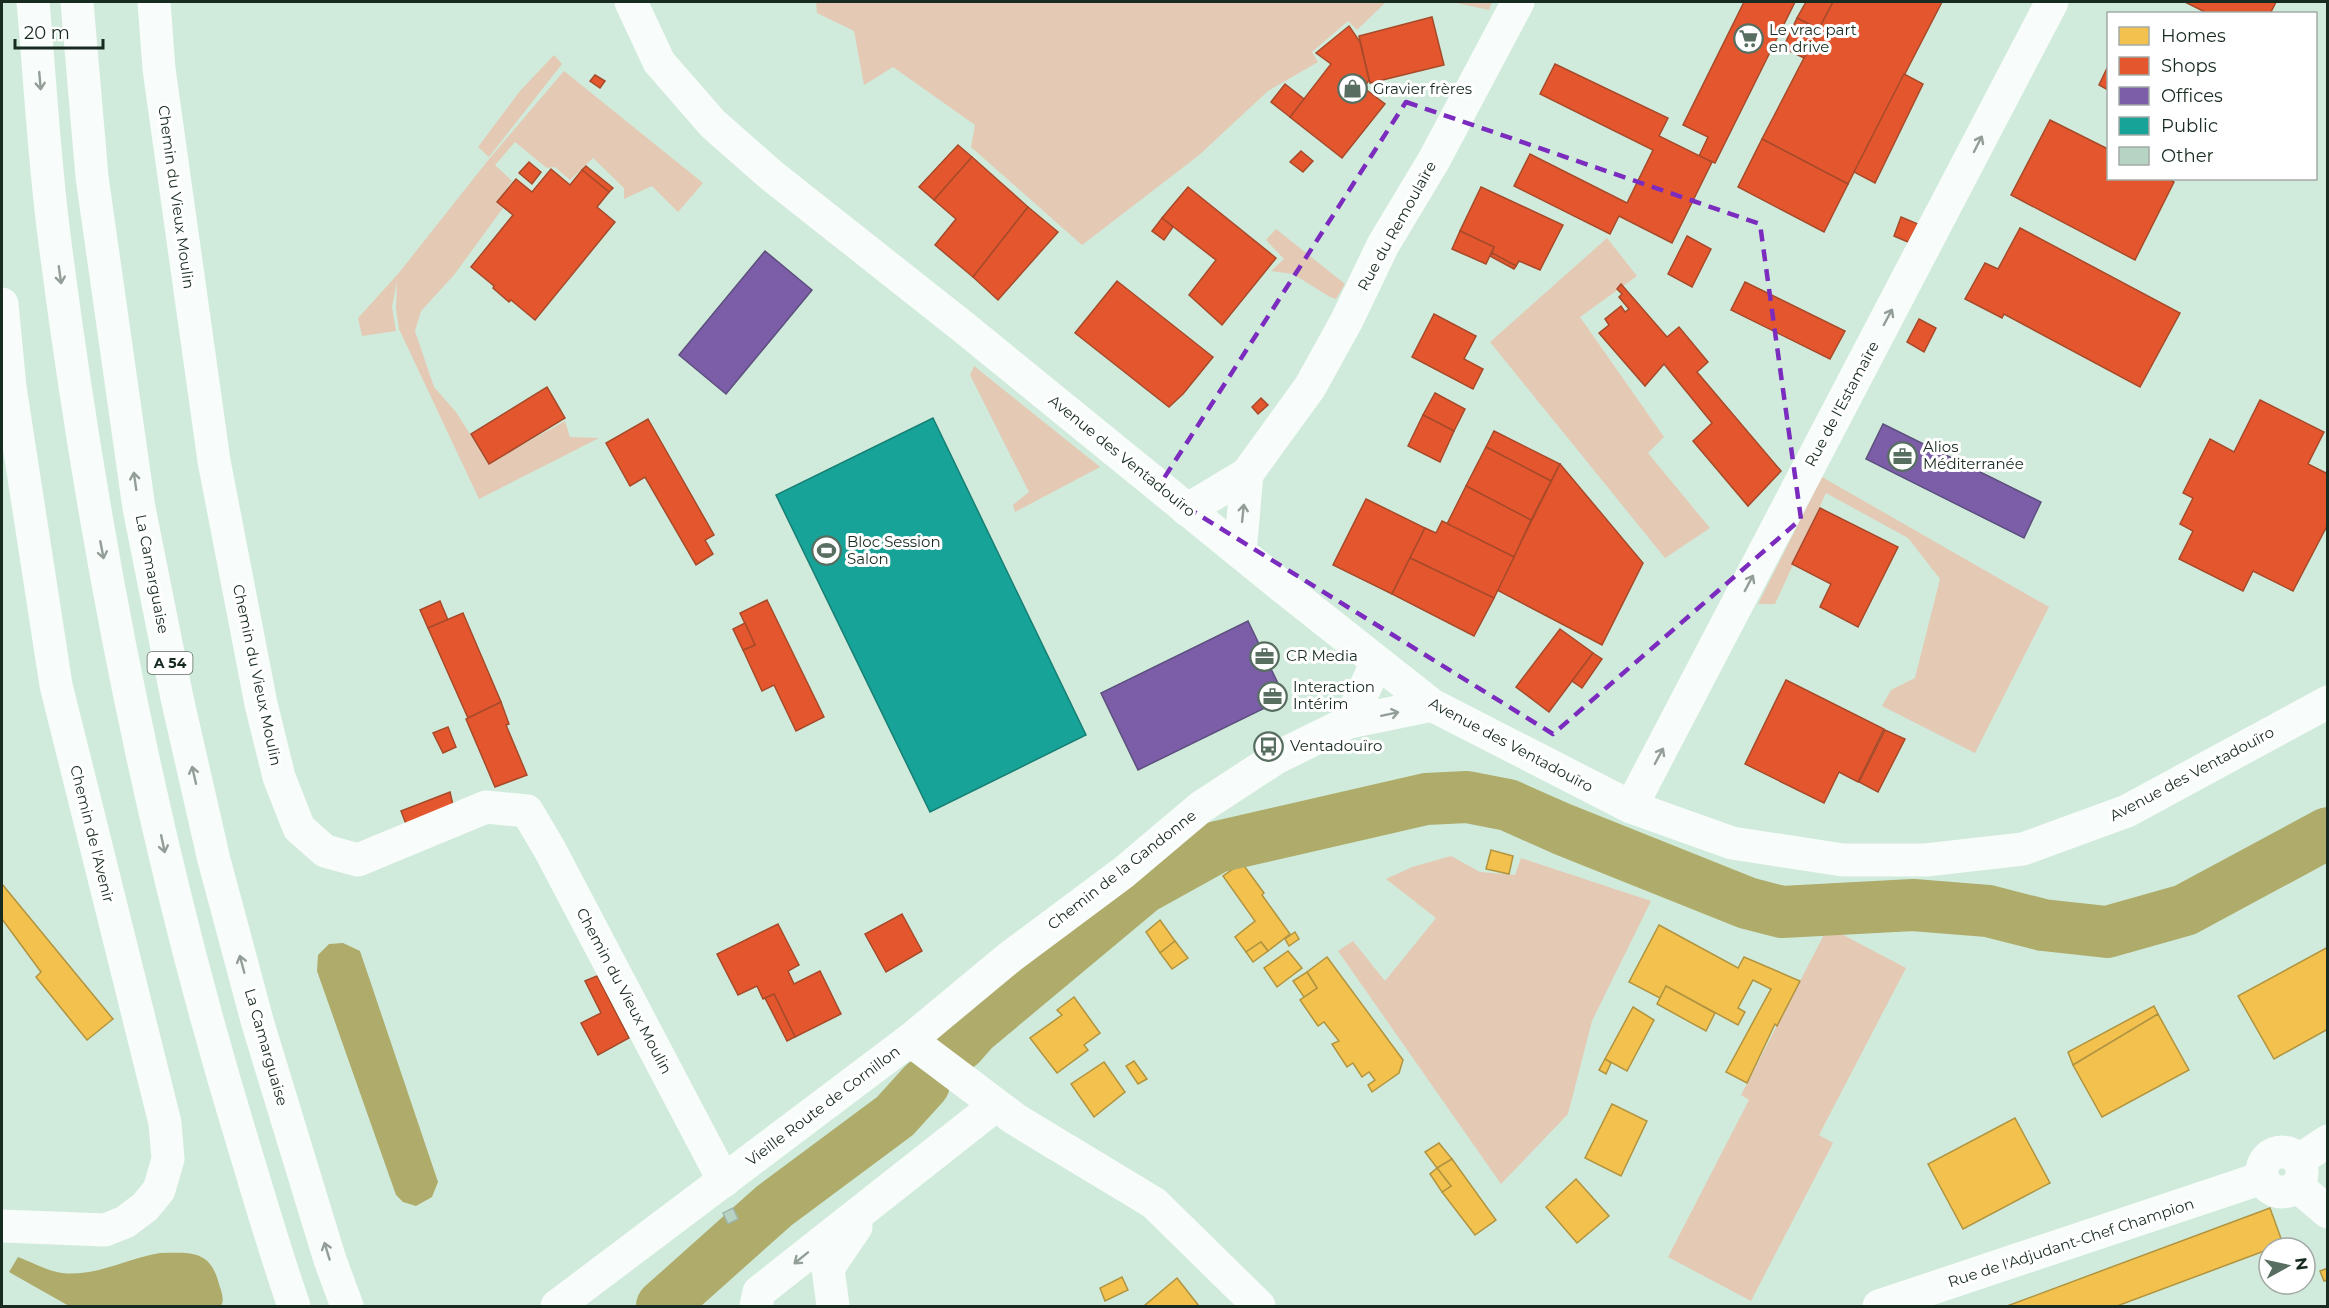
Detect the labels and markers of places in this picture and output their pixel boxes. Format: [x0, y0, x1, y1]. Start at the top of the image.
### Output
place label: Le vrac part en drive [1769, 20, 1857, 56]
supermarket icon: Le vrac part en drive [1732, 23, 1764, 55]
shop icon: Gravier frères [1336, 73, 1368, 105]
place label: Gravier frères [1373, 79, 1472, 98]
place label: Alios Méditerranée [1923, 437, 2024, 473]
office icon: Alios Méditerranée [1886, 440, 1918, 472]
place label: Bloc Session Salon [847, 532, 941, 568]
sports icon: Bloc Session Salon [810, 535, 842, 567]
office icon: CR Media [1249, 640, 1281, 672]
place label: CR Media [1286, 646, 1358, 665]
place label: Interaction Intérim [1293, 677, 1375, 713]
office icon: Interaction Intérim [1256, 680, 1288, 712]
bus stop icon: Ventadouïro [1253, 730, 1285, 762]
place label: Ventadouïro [1290, 736, 1382, 755]

